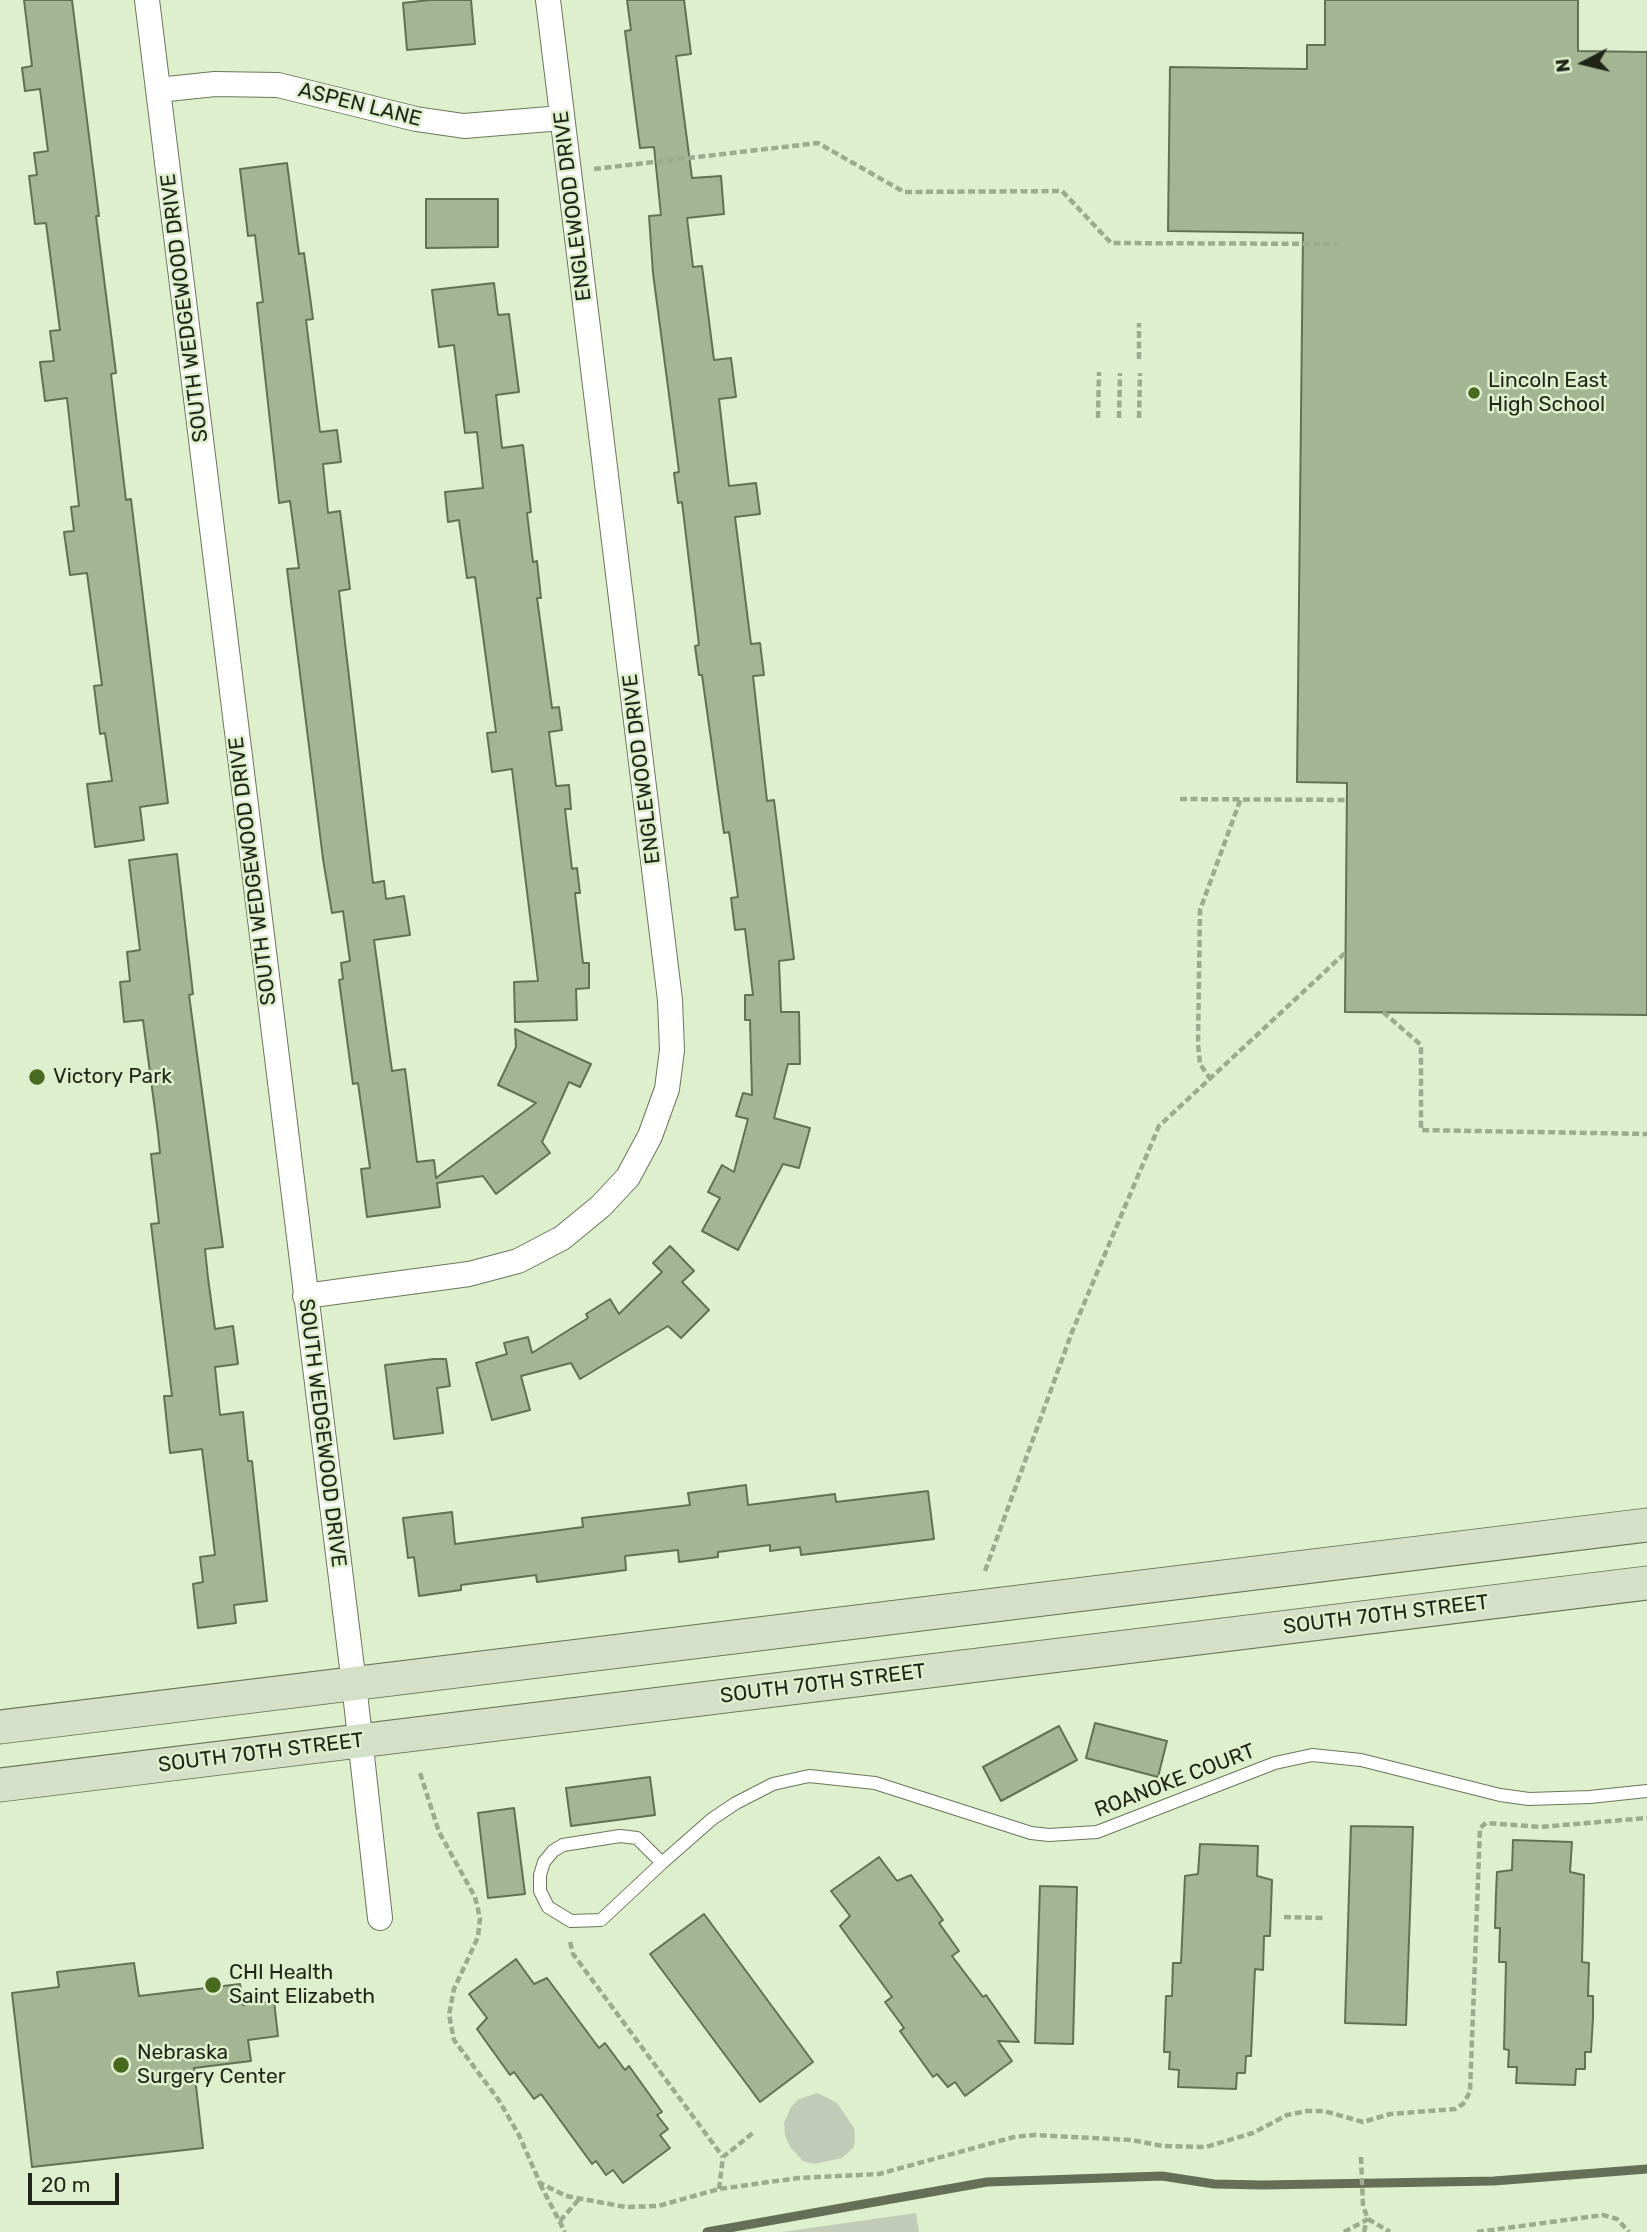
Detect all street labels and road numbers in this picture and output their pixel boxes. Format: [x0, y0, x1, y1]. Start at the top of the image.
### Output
street label: ASPEN LANE [296, 78, 424, 132]
street label: ENGLEWOOD DRIVE [549, 110, 597, 302]
street label: SOUTH WEDGEWOOD DRIVE [156, 172, 214, 444]
street label: ENGLEWOOD DRIVE [618, 673, 666, 865]
street label: SOUTH WEDGEWOOD DRIVE [224, 735, 282, 1007]
street label: SOUTH WEDGEWOOD DRIVE [293, 1297, 351, 1569]
street label: SOUTH 70TH STREET [1282, 1590, 1490, 1640]
street label: SOUTH 70TH STREET [719, 1659, 927, 1709]
street label: SOUTH 70TH STREET [157, 1728, 365, 1778]
street label: ROANOKE COURT [1091, 1739, 1259, 1823]

